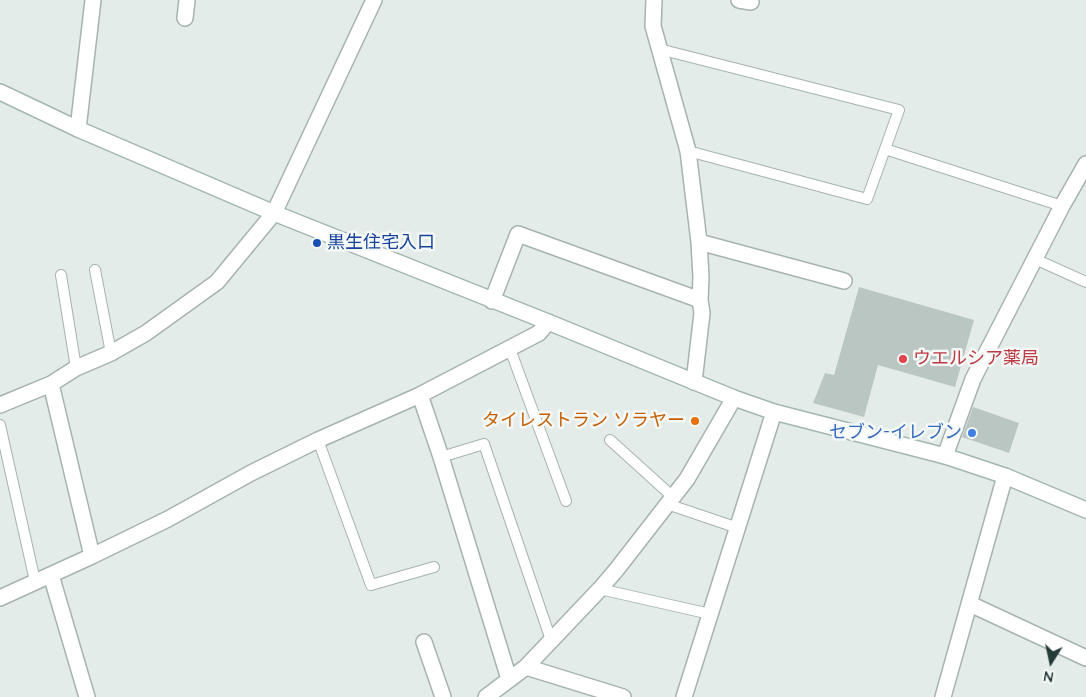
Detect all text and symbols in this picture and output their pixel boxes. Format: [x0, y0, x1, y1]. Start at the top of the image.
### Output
place label: 黒生住宅入口 [327, 232, 435, 254]
marker: 黒生住宅入口 [311, 237, 323, 249]
place label: ウエルシア薬局 [913, 348, 1039, 370]
marker: ウエルシア薬局 [897, 353, 909, 365]
place label: タイレストラン ソラヤー [482, 410, 685, 432]
marker: タイレストラン ソラヤー [689, 415, 701, 427]
place label: セブン-イレブン [829, 422, 962, 444]
marker: セブン-イレブン [966, 427, 978, 439]
north arrow [1026, 637, 1076, 687]
text: N [1042, 667, 1055, 687]

